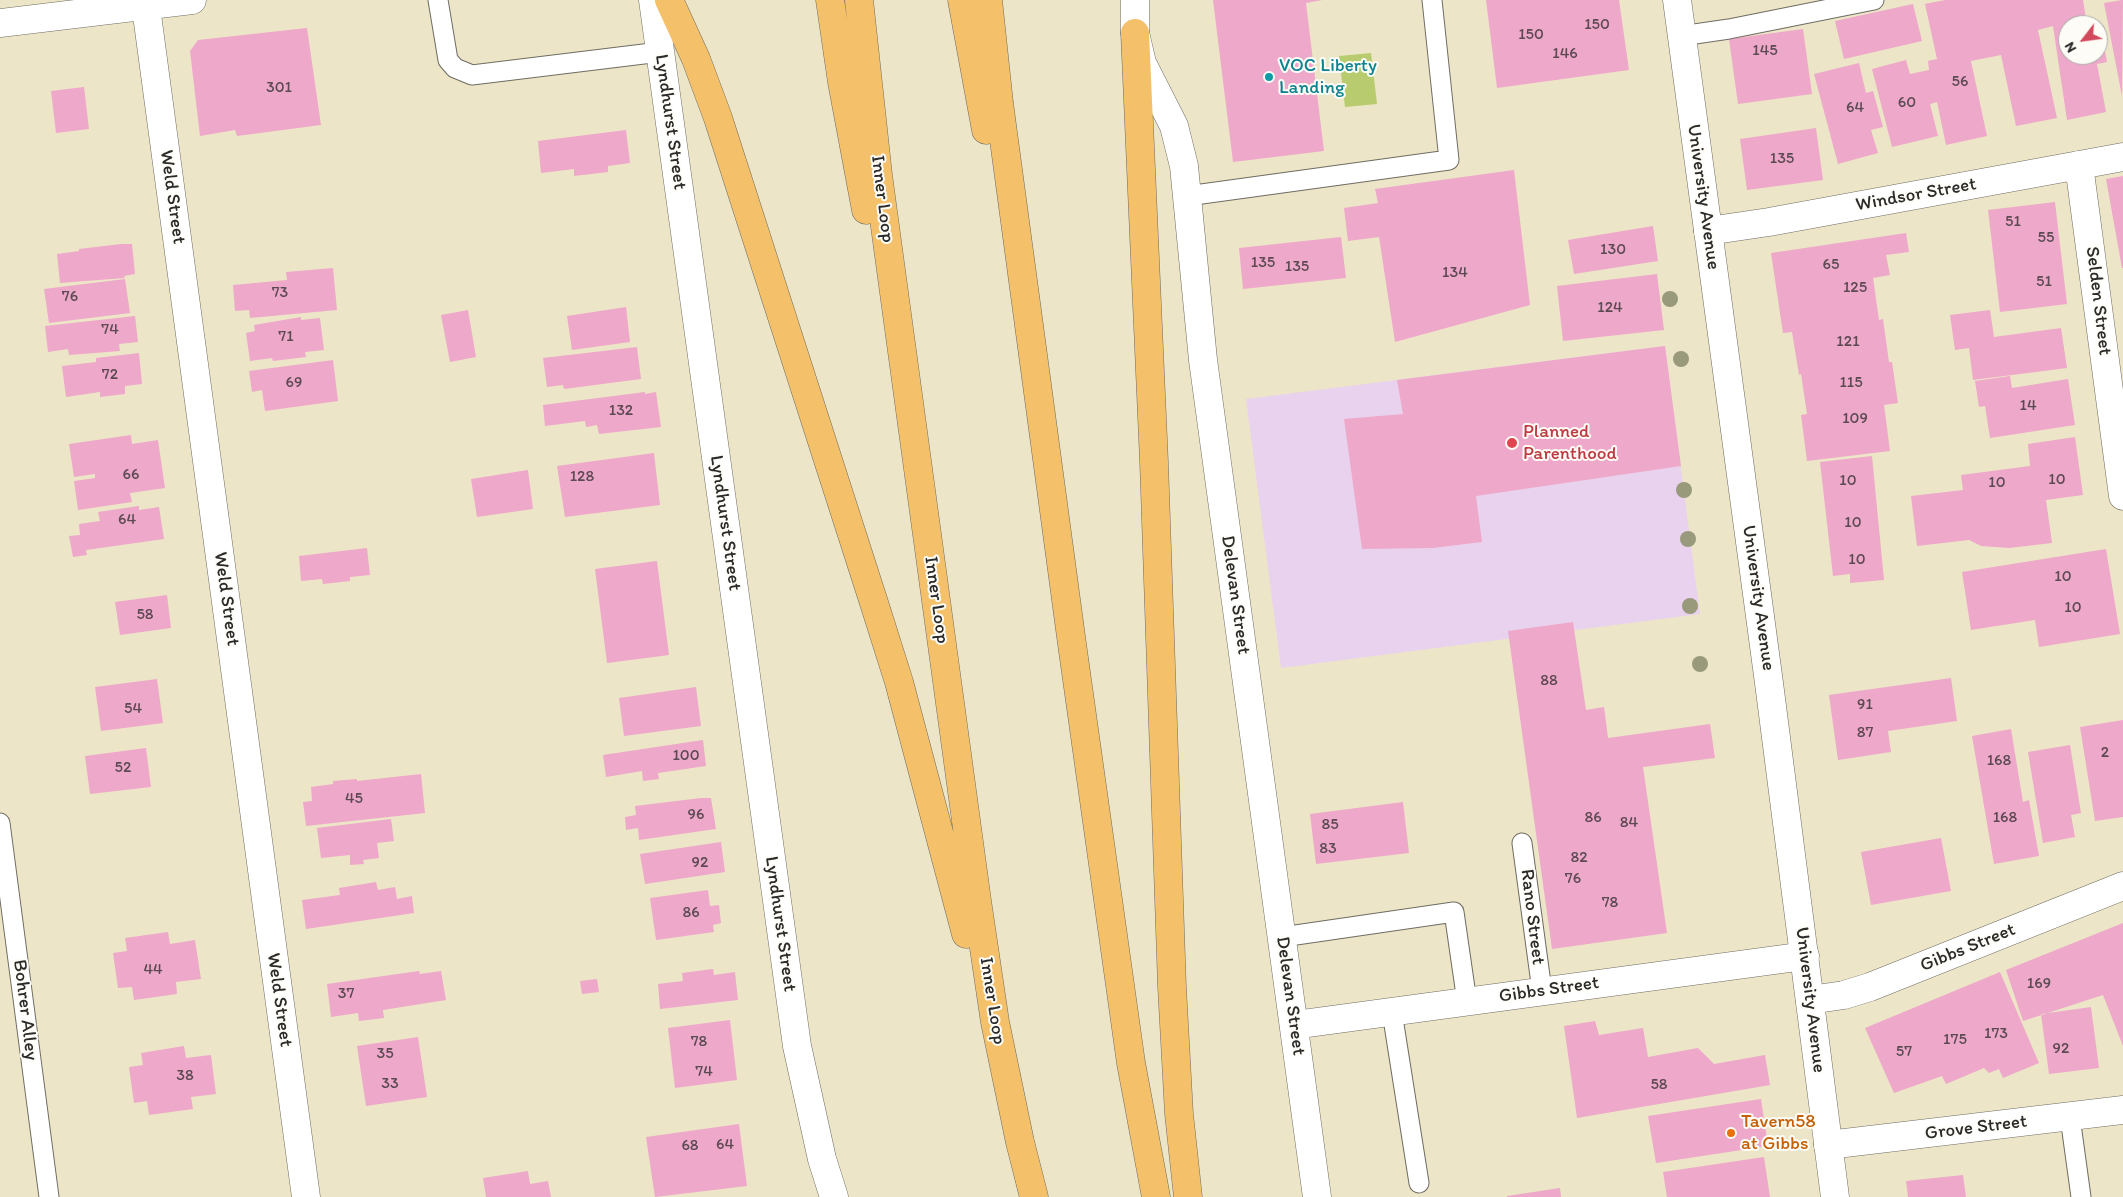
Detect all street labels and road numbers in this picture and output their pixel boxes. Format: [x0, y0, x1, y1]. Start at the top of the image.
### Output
street label: Lyndhurst Street [649, 53, 691, 191]
street label: University Avenue [1682, 123, 1724, 271]
street label: Weld Street [154, 149, 190, 245]
street label: Inner Loop [865, 154, 899, 244]
street label: Windsor Street [1854, 173, 1978, 217]
street label: Selden Street [2080, 245, 2116, 357]
street label: Lyndhurst Street [704, 454, 746, 592]
street label: University Avenue [1737, 524, 1779, 672]
street label: Delevan Street [1215, 534, 1255, 656]
street label: Weld Street [208, 551, 244, 647]
street label: Inner Loop [919, 555, 953, 645]
street label: Lyndhurst Street [759, 855, 801, 993]
street label: Rano Street [1515, 868, 1549, 966]
street label: Gibbs Street [1917, 919, 2019, 977]
street label: University Avenue [1790, 926, 1830, 1074]
street label: Delevan Street [1270, 935, 1310, 1057]
street label: Weld Street [261, 952, 297, 1048]
street label: Inner Loop [974, 956, 1010, 1046]
street label: Bohrer Alley [8, 958, 42, 1062]
street label: Gibbs Street [1498, 972, 1600, 1008]
street label: Grove Street [1924, 1110, 2028, 1146]

